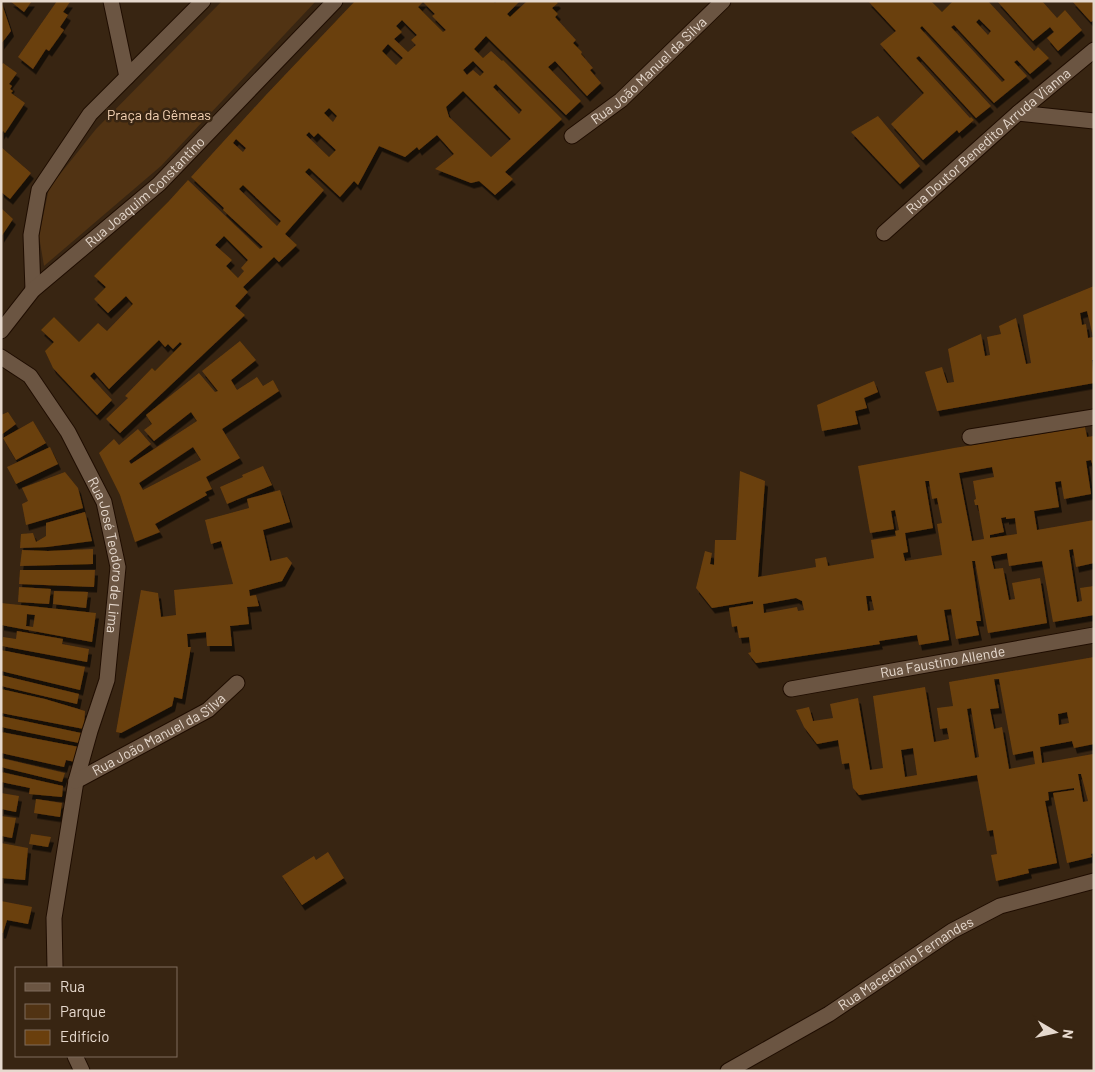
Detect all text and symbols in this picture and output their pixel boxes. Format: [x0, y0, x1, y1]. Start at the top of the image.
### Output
street label: Rua João Manuel da Silva [587, 13, 710, 127]
street label: Rua Doutor Benedito Arruda Vianna [902, 64, 1074, 217]
park label: Praça da Gêmeas [107, 106, 211, 123]
street label: Rua Joaquim Constantino [81, 133, 208, 250]
street label: Rua José Teodoro de Lima [85, 474, 127, 634]
street label: Rua Faustino Allende [879, 642, 1006, 681]
street label: Rua João Manuel da Silva [89, 689, 229, 779]
street label: Rua Macedônio Fernandes [835, 912, 976, 1014]
legend [15, 967, 178, 1057]
text: Rua [60, 977, 85, 995]
text: Parque [60, 1002, 106, 1020]
north arrow [1030, 1007, 1080, 1057]
text: Edifício [60, 1027, 109, 1045]
text: N [1059, 1028, 1077, 1040]

